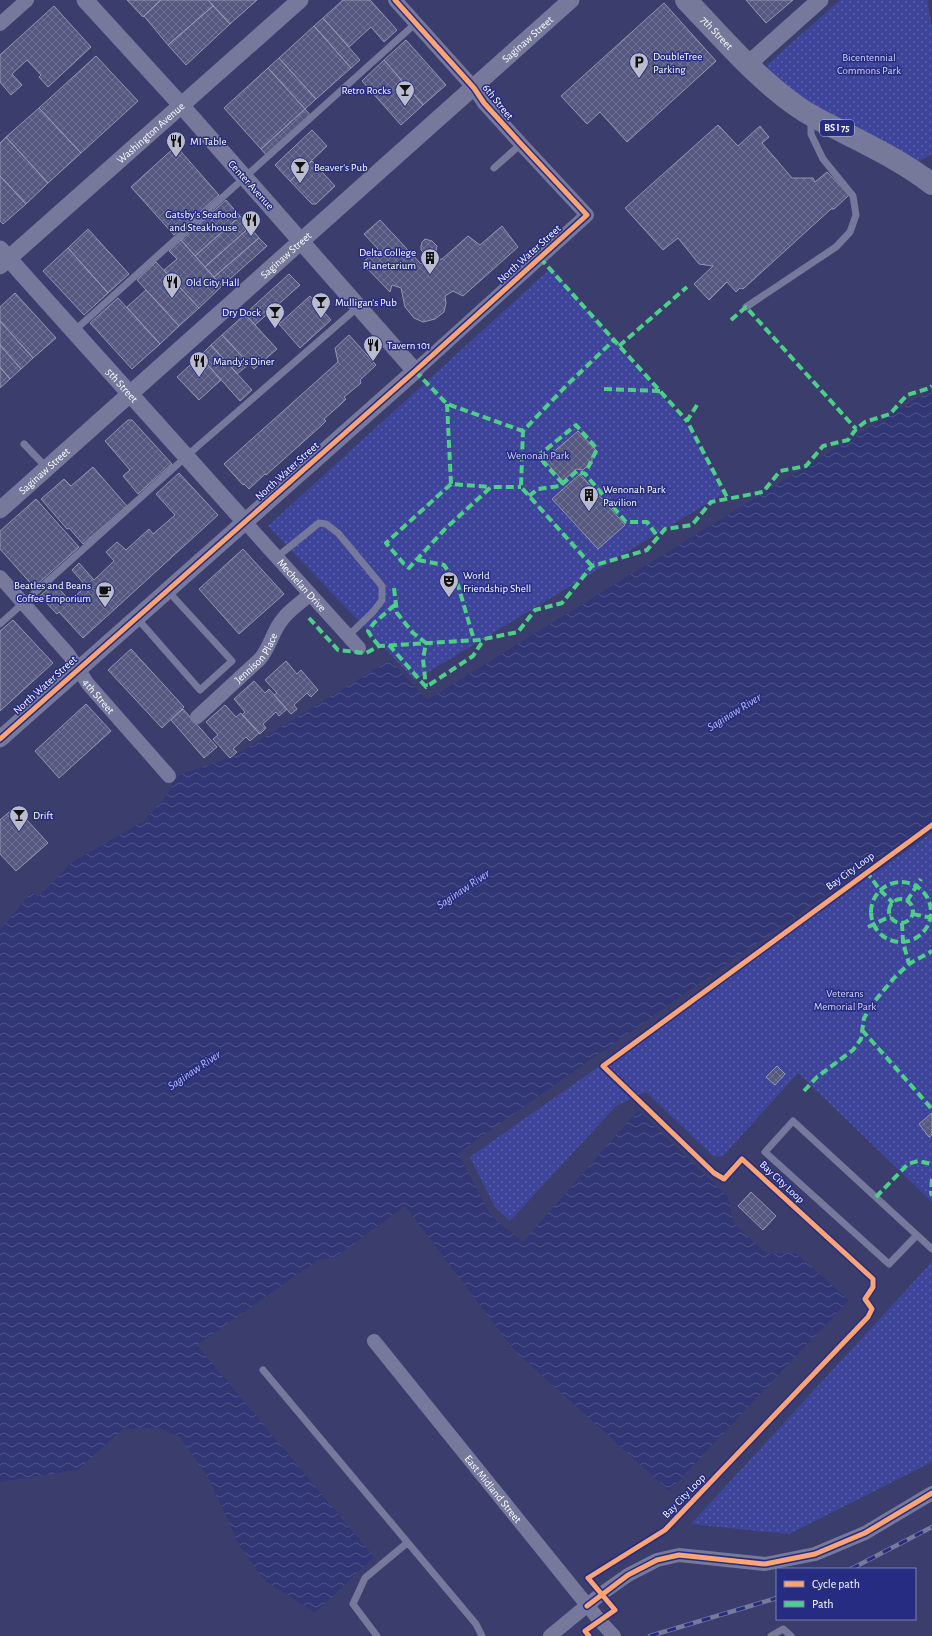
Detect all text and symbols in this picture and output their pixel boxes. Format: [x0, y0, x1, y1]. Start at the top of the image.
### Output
street label: Saginaw Street [500, 13, 555, 64]
street label: 7th Street [699, 14, 736, 52]
parking icon: DoubleTree Parking [628, 51, 650, 79]
place label: DoubleTree Parking [653, 51, 702, 75]
park label: Bicentennial Commons Park [837, 52, 901, 76]
bar icon: Retro Rocks [394, 79, 416, 107]
street label: 6th Street [480, 82, 516, 122]
place label: Retro Rocks [342, 85, 391, 96]
street label: Washington Avenue [115, 100, 186, 165]
road number: BS I 75 [820, 120, 854, 136]
restaurant icon: MI Table [165, 130, 187, 158]
place label: MI Table [190, 136, 227, 147]
bar icon: Beaver's Pub [289, 156, 311, 184]
street label: Center Avenue [226, 158, 276, 212]
place label: Beaver's Pub [314, 162, 368, 173]
place label: Gatsby's Seafood and Steakhouse [165, 209, 237, 233]
restaurant icon: Gatsby's Seafood and Steakhouse [240, 209, 262, 237]
street label: North Water Street [495, 222, 563, 285]
street label: Saginaw Street [258, 229, 314, 280]
place label: Delta College Planetarium [359, 247, 416, 271]
building icon: Delta College Planetarium [419, 247, 441, 275]
restaurant icon: Old City Hall [161, 271, 183, 299]
place label: Old City Hall [186, 277, 239, 288]
bar icon: Mulligan's Pub [310, 291, 332, 319]
place label: Mulligan's Pub [335, 297, 397, 308]
bar icon: Dry Dock [264, 301, 286, 329]
place label: Dry Dock [222, 307, 261, 318]
restaurant icon: Tavern 101 [362, 334, 384, 362]
place label: Tavern 101 [387, 340, 431, 351]
restaurant icon: Mandy's Diner [188, 350, 210, 378]
place label: Mandy's Diner [213, 356, 275, 367]
street label: 5th Street [104, 366, 141, 405]
street label: North Water Street [253, 439, 321, 502]
street label: Saginaw Street [16, 445, 72, 496]
park label: Wenonah Park [507, 450, 569, 461]
building icon: Wenonah Park Pavilion [578, 484, 600, 512]
place label: Wenonah Park Pavilion [603, 484, 666, 508]
street label: Mechelan Drive [276, 557, 328, 613]
theatre icon: World Friendship Shell [438, 570, 460, 598]
place label: World Friendship Shell [463, 570, 531, 594]
place label: Beatles and Beans Coffee Emporium [14, 580, 91, 604]
cafe icon: Beatles and Beans Coffee Emporium [94, 580, 116, 608]
street label: Jennison Place [232, 631, 279, 685]
street label: North Water Street [11, 653, 79, 716]
street label: 4th Street [81, 677, 117, 716]
water label: Saginaw River [705, 690, 764, 733]
bar icon: Drift [8, 804, 30, 832]
place label: Drift [33, 810, 54, 821]
street label: Bay City Loop [824, 850, 876, 892]
water label: Saginaw River [434, 866, 493, 911]
park label: Veterans Memorial Park [814, 988, 876, 1012]
water label: Saginaw River [165, 1047, 224, 1092]
street label: Bay City Loop [758, 1159, 807, 1206]
street label: East Midland Street [463, 1453, 524, 1525]
street label: Bay City Loop [660, 1472, 708, 1520]
legend [776, 1568, 916, 1620]
text: Cycle path [812, 1578, 860, 1591]
text: Path [812, 1598, 834, 1610]

